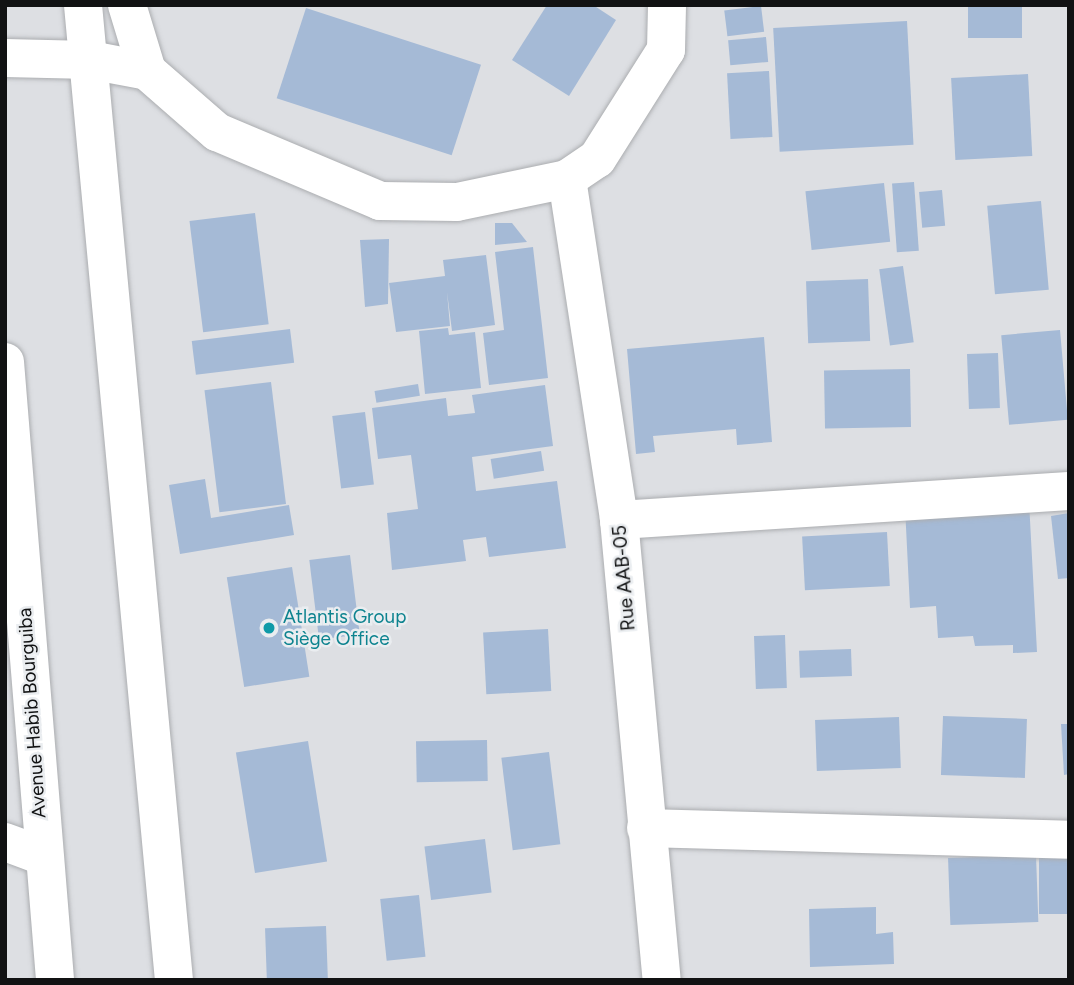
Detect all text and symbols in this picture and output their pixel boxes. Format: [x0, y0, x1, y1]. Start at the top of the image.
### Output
street label: Rue AAB-05 [608, 524, 640, 632]
place label: Atlantis Group Siège Office [283, 606, 406, 650]
street label: Avenue Habib Bourguiba [13, 607, 51, 819]
marker: Atlantis Group Siège Office [261, 620, 277, 636]

